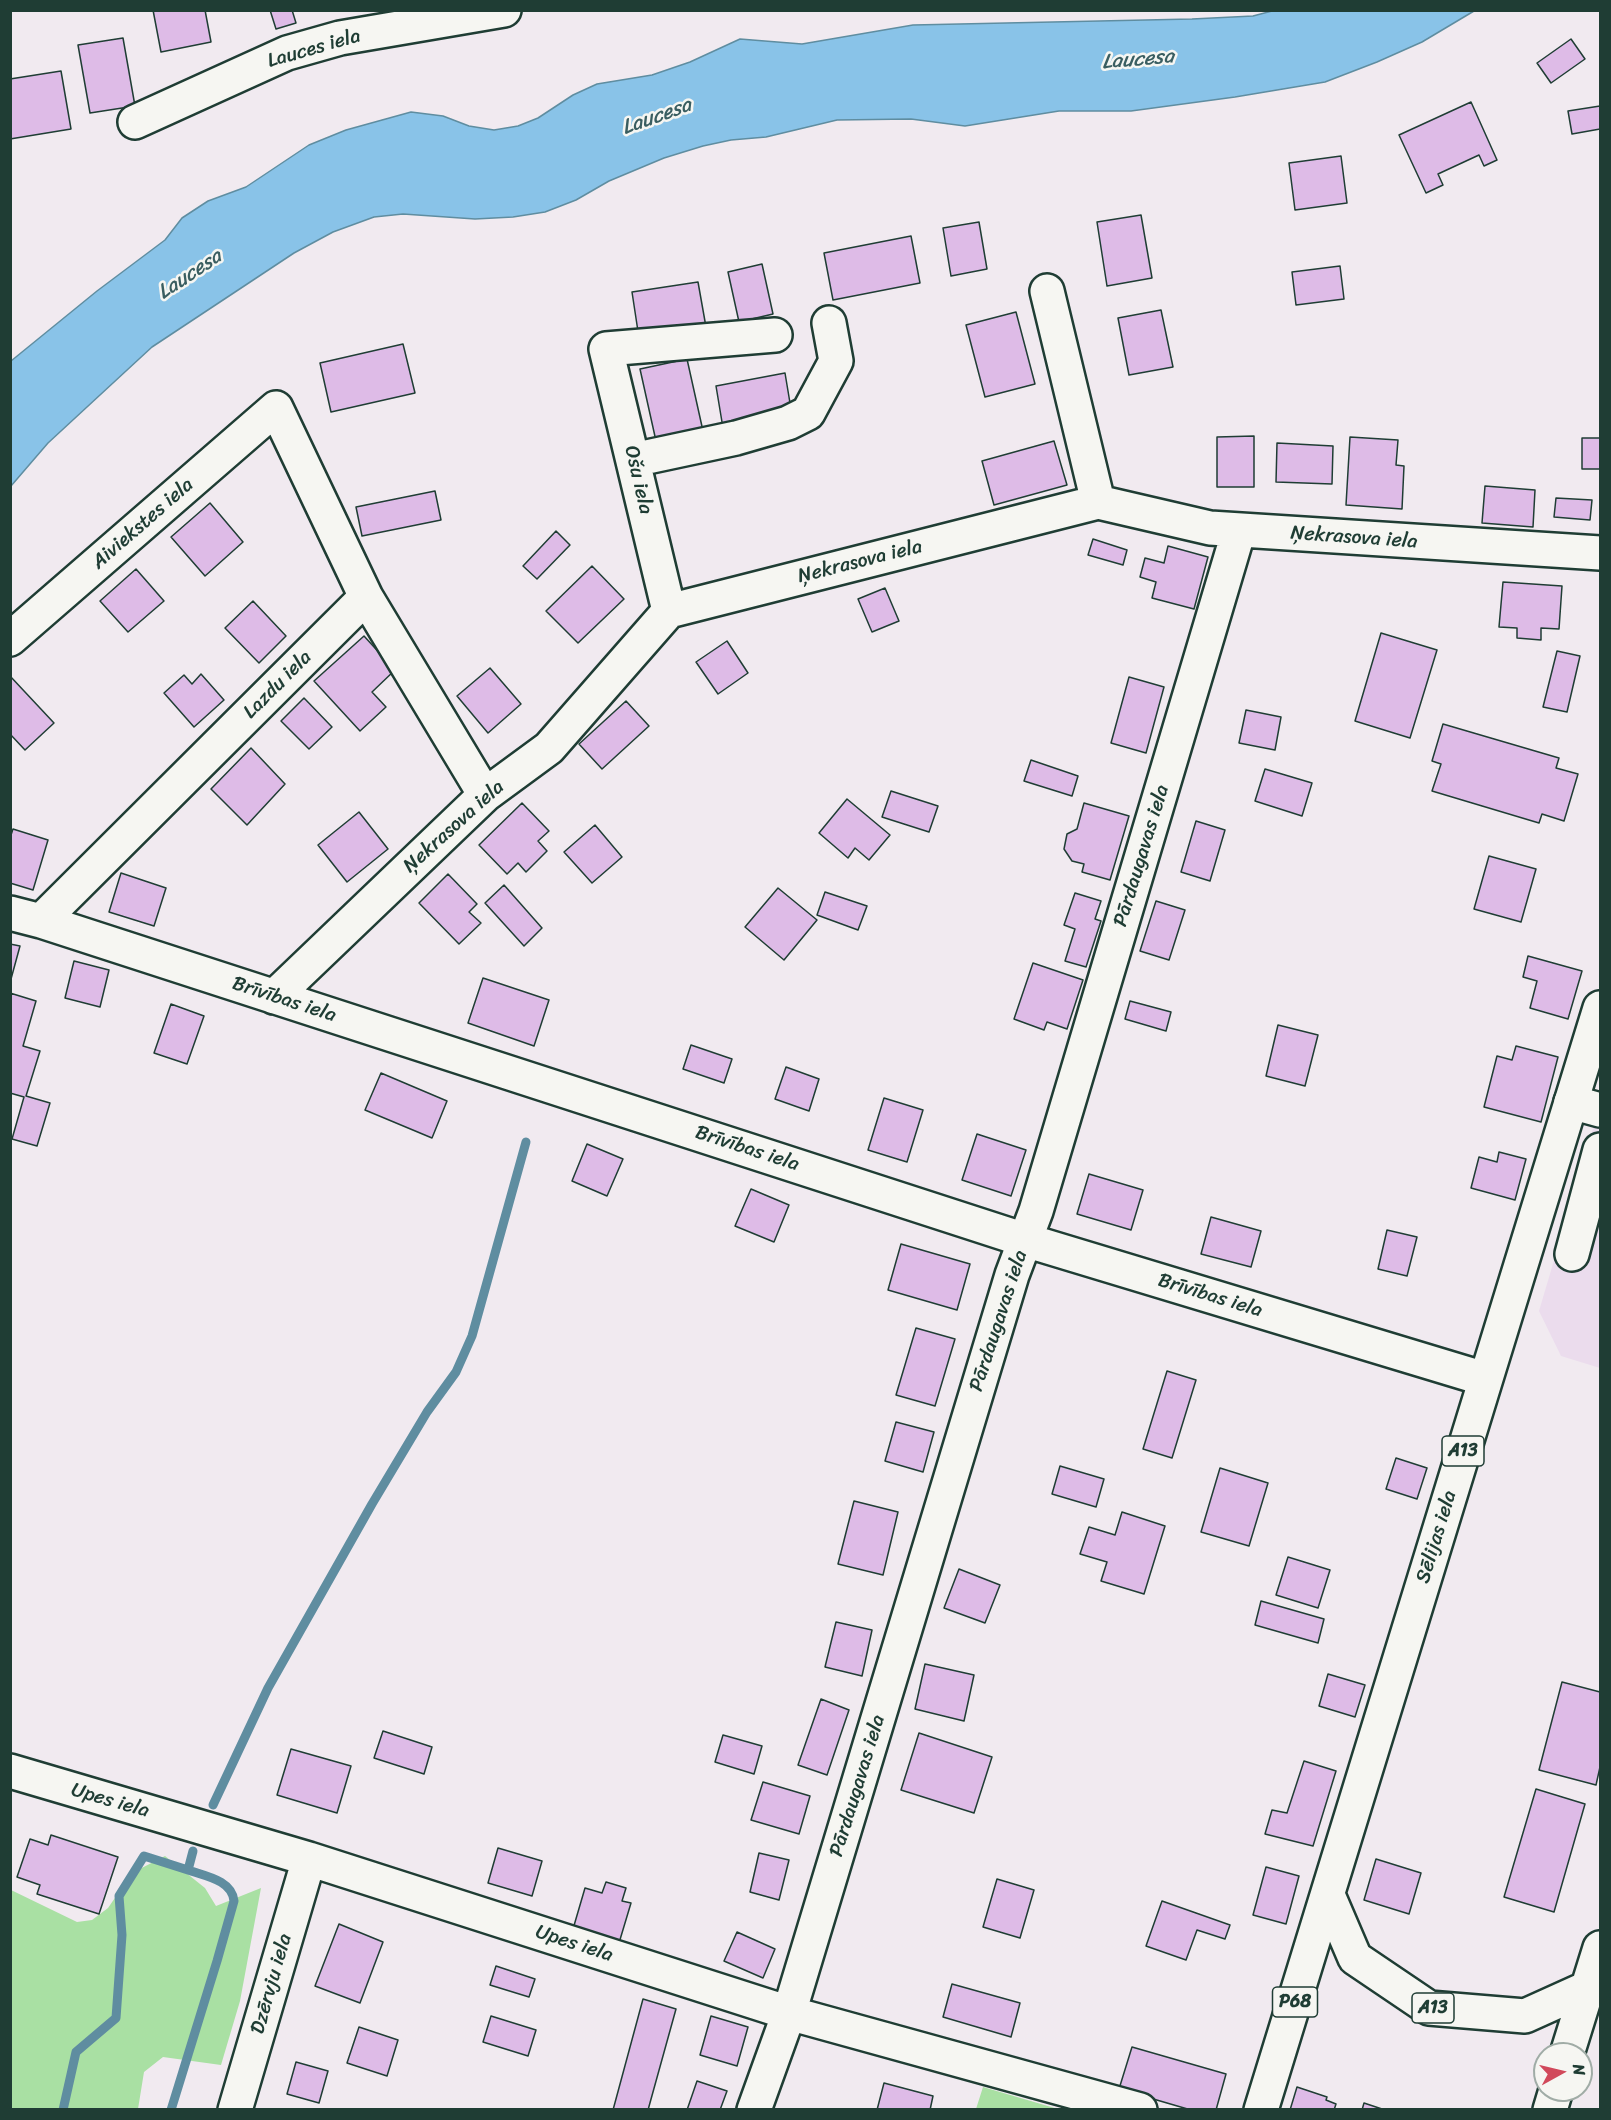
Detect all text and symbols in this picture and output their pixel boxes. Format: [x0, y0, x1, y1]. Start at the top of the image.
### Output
street label: Lauces iela [265, 24, 363, 74]
water label: Laucesa [1101, 44, 1175, 76]
water label: Laucesa [619, 93, 695, 141]
water label: Laucesa [153, 244, 227, 306]
street label: Ošu iela [618, 443, 658, 517]
street label: Aiviekstes iela [87, 473, 199, 575]
street label: Ņekrasova iela [1290, 522, 1418, 554]
street label: Ņekrasova iela [795, 535, 925, 589]
street label: Lazdu iela [239, 646, 317, 724]
street label: Ņekrasova iela [399, 776, 509, 878]
street label: Pārdaugavas iela [1109, 782, 1175, 930]
street label: Brīvības iela [229, 972, 339, 1028]
street label: Brīvības iela [692, 1121, 802, 1177]
street label: Pārdaugavas iela [965, 1247, 1033, 1395]
street label: Brīvības iela [1155, 1269, 1265, 1323]
road number: A13 [1442, 1436, 1484, 1466]
street label: Sēlijas iela [1412, 1488, 1462, 1586]
street label: Pārdaugavas iela [825, 1712, 891, 1860]
street label: Upes iela [68, 1778, 152, 1824]
street label: Upes iela [532, 1920, 616, 1968]
street label: Dzērvju iela [246, 1931, 298, 2037]
road number: P68 [1272, 1987, 1318, 2017]
road number: A13 [1412, 1993, 1454, 2023]
north arrow [1533, 2042, 1593, 2102]
text: N [1564, 2062, 1594, 2077]

